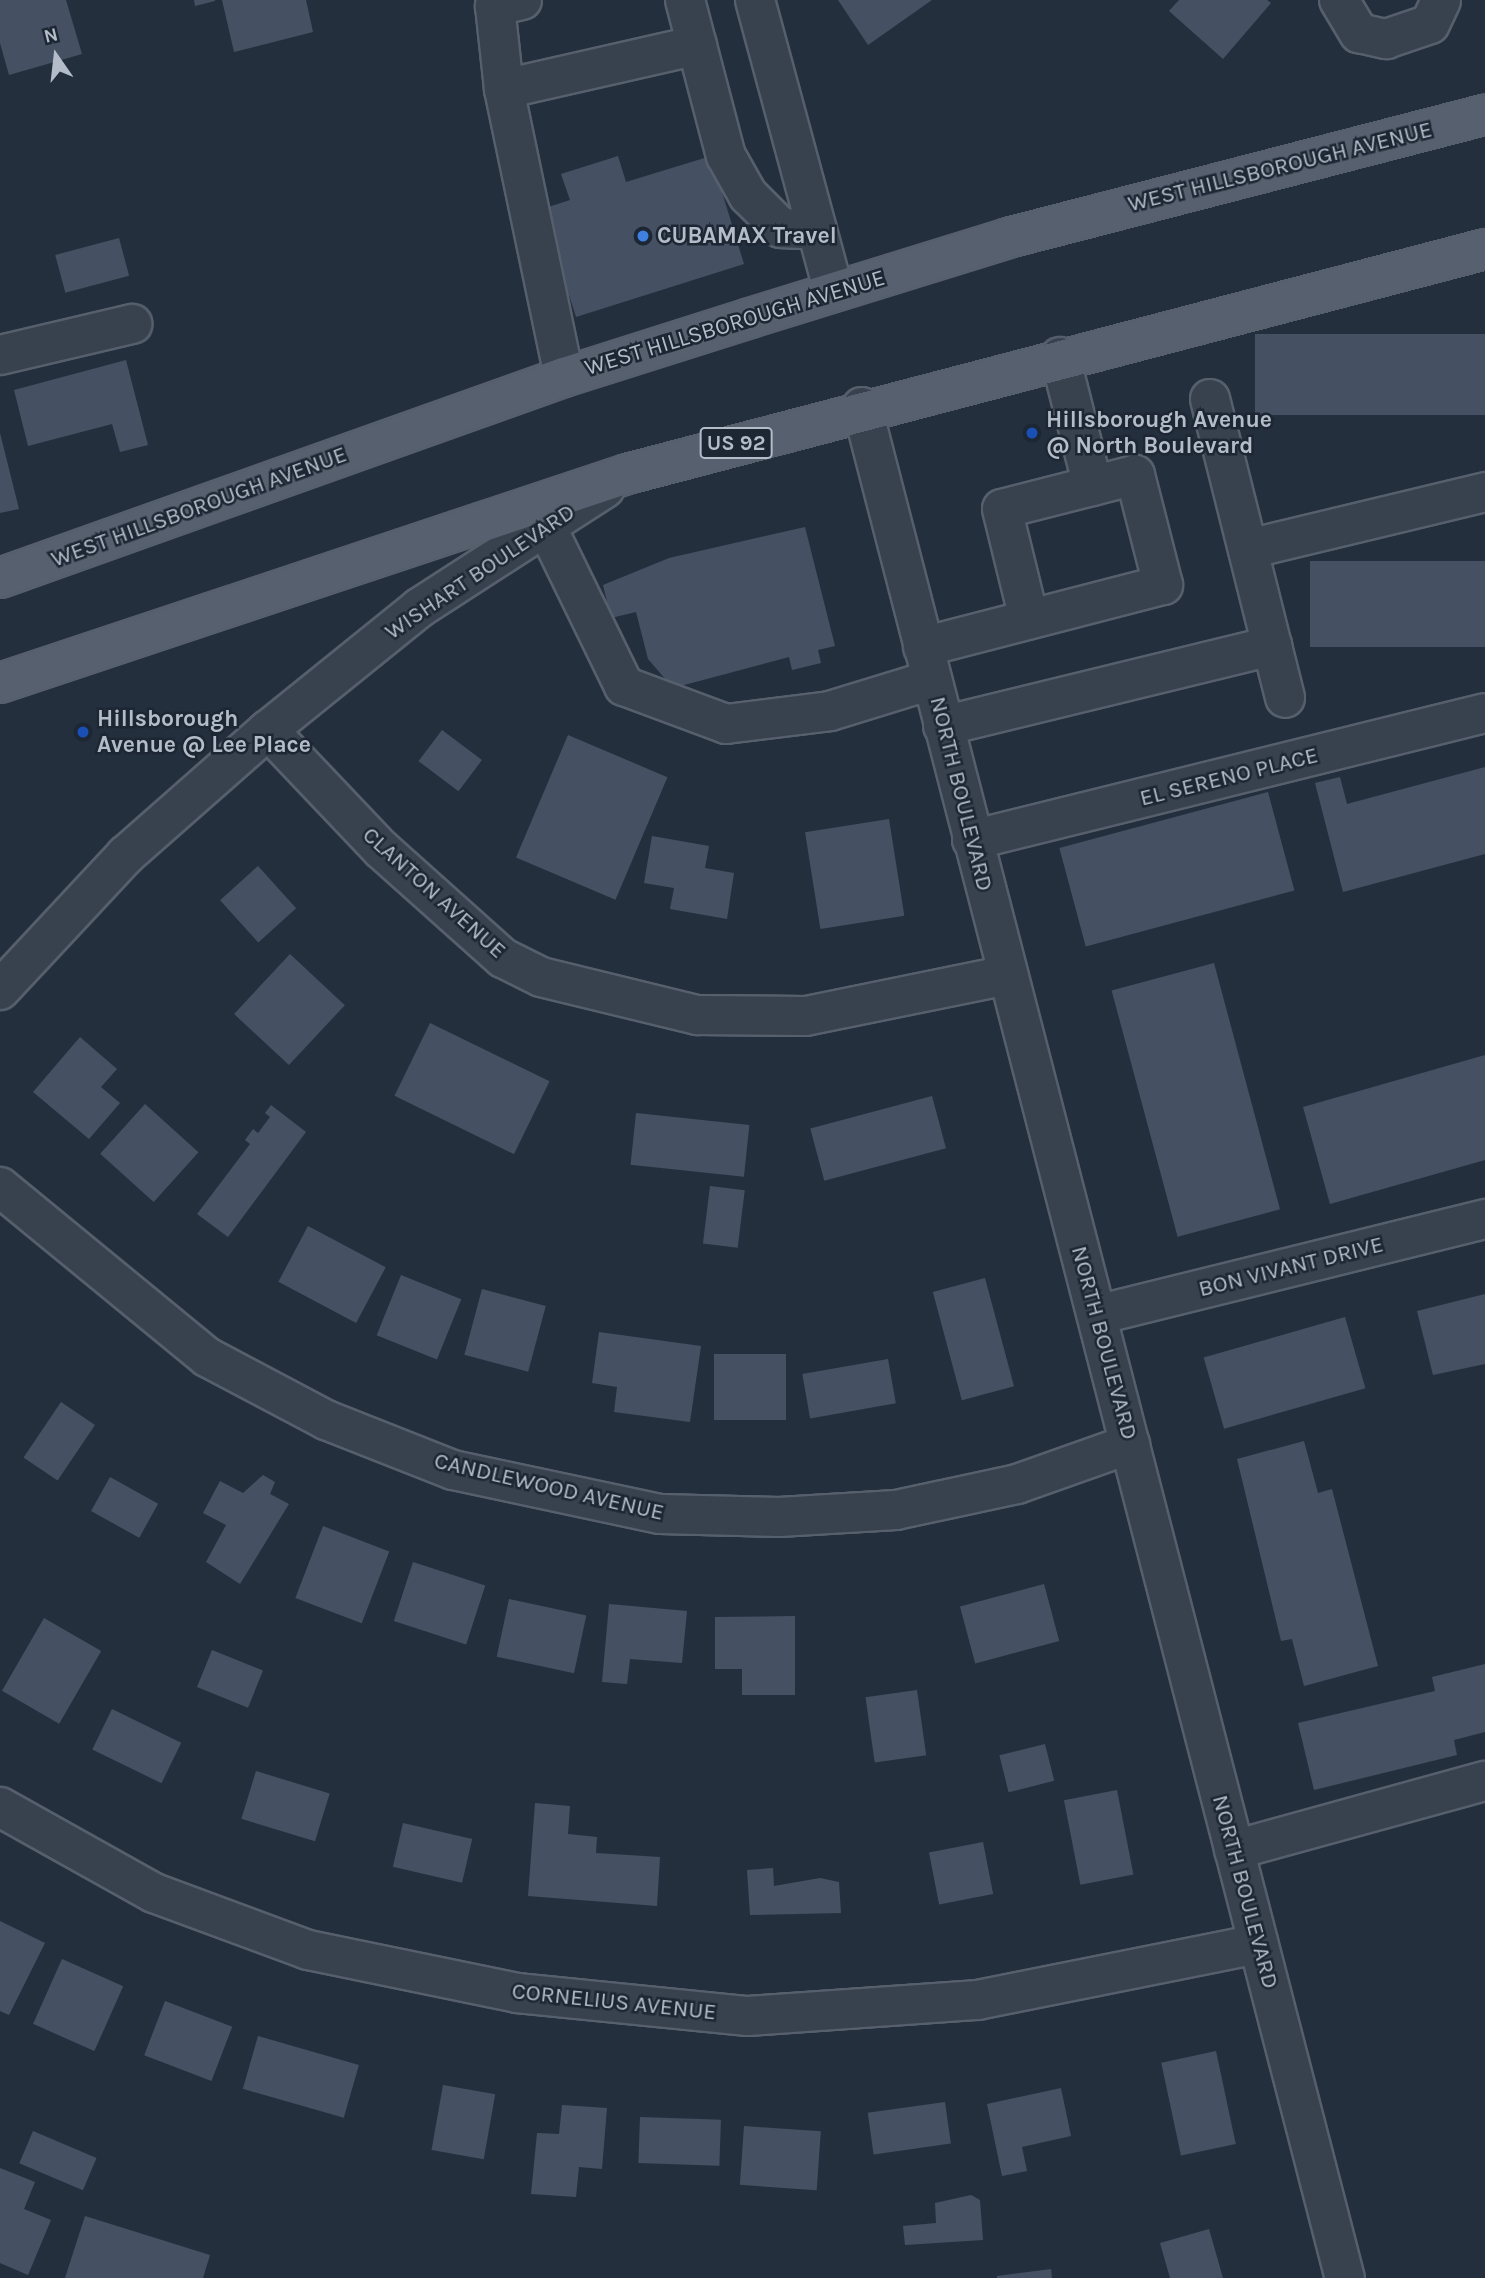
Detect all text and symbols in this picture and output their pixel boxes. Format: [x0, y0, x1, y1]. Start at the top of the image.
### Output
north arrow [21, 21, 91, 91]
text: N [42, 23, 60, 48]
street label: WEST HILLSBOROUGH AVENUE [1125, 116, 1435, 218]
place label: CUBAMAX Travel [657, 222, 837, 250]
marker: CUBAMAX Travel [635, 228, 651, 244]
street label: WEST HILLSBOROUGH AVENUE [582, 264, 888, 382]
place label: Hillsborough Avenue @ North Boulevard [1046, 406, 1272, 460]
marker: Hillsborough Avenue @ North Boulevard [1024, 425, 1040, 441]
road number: US 92 [699, 426, 773, 460]
street label: WEST HILLSBOROUGH AVENUE [47, 441, 351, 573]
street label: WISHART BOULEVARD [380, 498, 580, 646]
street label: NORTH BOULEVARD [923, 694, 999, 894]
place label: Hillsborough Avenue @ Lee Place [97, 705, 311, 759]
marker: Hillsborough Avenue @ Lee Place [75, 724, 91, 740]
street label: EL SERENO PLACE [1137, 742, 1321, 812]
street label: CLANTON AVENUE [357, 821, 511, 965]
street label: BON VIVANT DRIVE [1196, 1231, 1386, 1303]
street label: NORTH BOULEVARD [1065, 1243, 1143, 1443]
street label: CANDLEWOOD AVENUE [431, 1447, 667, 1527]
street label: NORTH BOULEVARD [1206, 1792, 1284, 1992]
street label: CORNELIUS AVENUE [510, 1978, 718, 2026]

